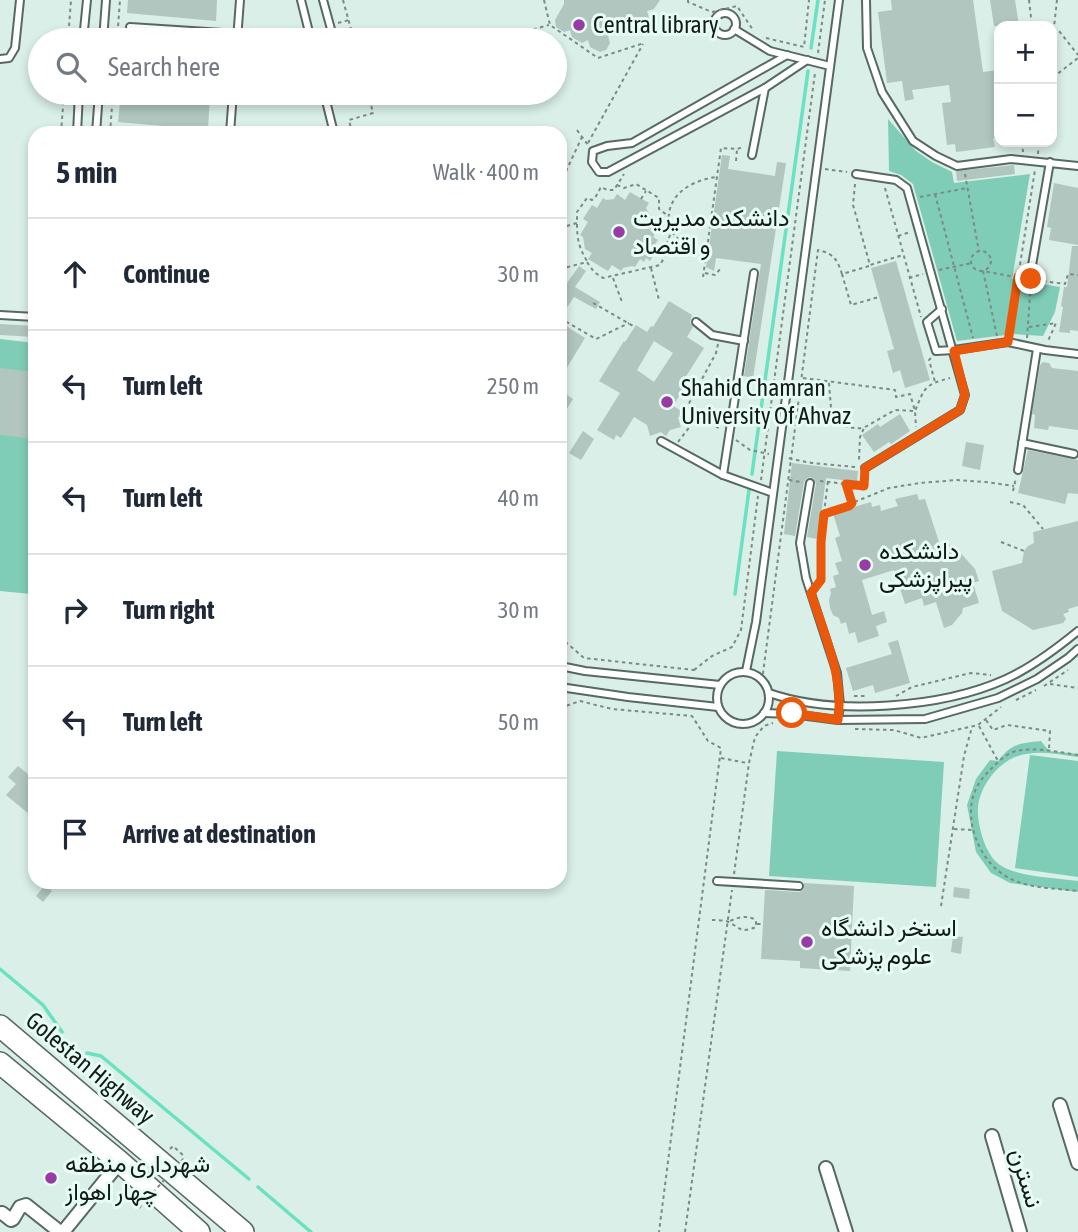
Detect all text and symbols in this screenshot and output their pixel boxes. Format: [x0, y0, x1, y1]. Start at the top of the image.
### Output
place label: Central library [593, 11, 719, 38]
marker: Central library [571, 17, 587, 33]
map controls [994, 21, 1057, 147]
button: + [994, 21, 1057, 84]
search box [28, 28, 567, 105]
icon: search [52, 48, 90, 86]
text: Search here [108, 52, 220, 82]
button: − [994, 84, 1057, 147]
text: 5 min [56, 155, 117, 189]
text: Walk · 400 m [433, 159, 539, 185]
place label: دانشکده مدیریت و اقتصاد [633, 204, 790, 261]
marker: دانشکده مدیریت و اقتصاد [611, 224, 627, 240]
icon: ahead [56, 255, 94, 293]
text: Continue [123, 259, 210, 289]
text: 30 m [498, 261, 539, 287]
route end [1015, 263, 1046, 294]
icon: left [56, 367, 94, 405]
text: Turn left [123, 371, 203, 401]
text: 250 m [487, 373, 539, 399]
place label: Shahid Chamran University Of Ahvaz [681, 374, 851, 429]
marker: Shahid Chamran University Of Ahvaz [659, 394, 675, 410]
icon: left [56, 479, 94, 517]
text: Turn left [123, 483, 203, 513]
text: 40 m [498, 485, 539, 511]
place label: دانشکده پیراپزشکی [879, 537, 972, 595]
marker: دانشکده پیراپزشکی [857, 557, 873, 573]
icon: right [56, 591, 94, 629]
text: Turn right [123, 595, 214, 625]
text: 30 m [498, 597, 539, 623]
route start [776, 697, 807, 728]
icon: left [56, 703, 94, 741]
text: Turn left [123, 707, 203, 737]
text: 50 m [498, 709, 539, 735]
icon: arrive [56, 815, 94, 853]
text: Arrive at destination [123, 819, 316, 849]
place label: استخر دانشگاه علوم پزشکی [821, 914, 957, 972]
marker: استخر دانشگاه علوم پزشکی [799, 934, 815, 950]
street label: Golestan Highway [21, 1006, 160, 1129]
street label: نسترن [1003, 1145, 1048, 1211]
place label: شهرداری منطقه چهار اهواز [64, 1150, 210, 1208]
marker: شهرداری منطقه چهار اهواز [43, 1170, 59, 1186]

